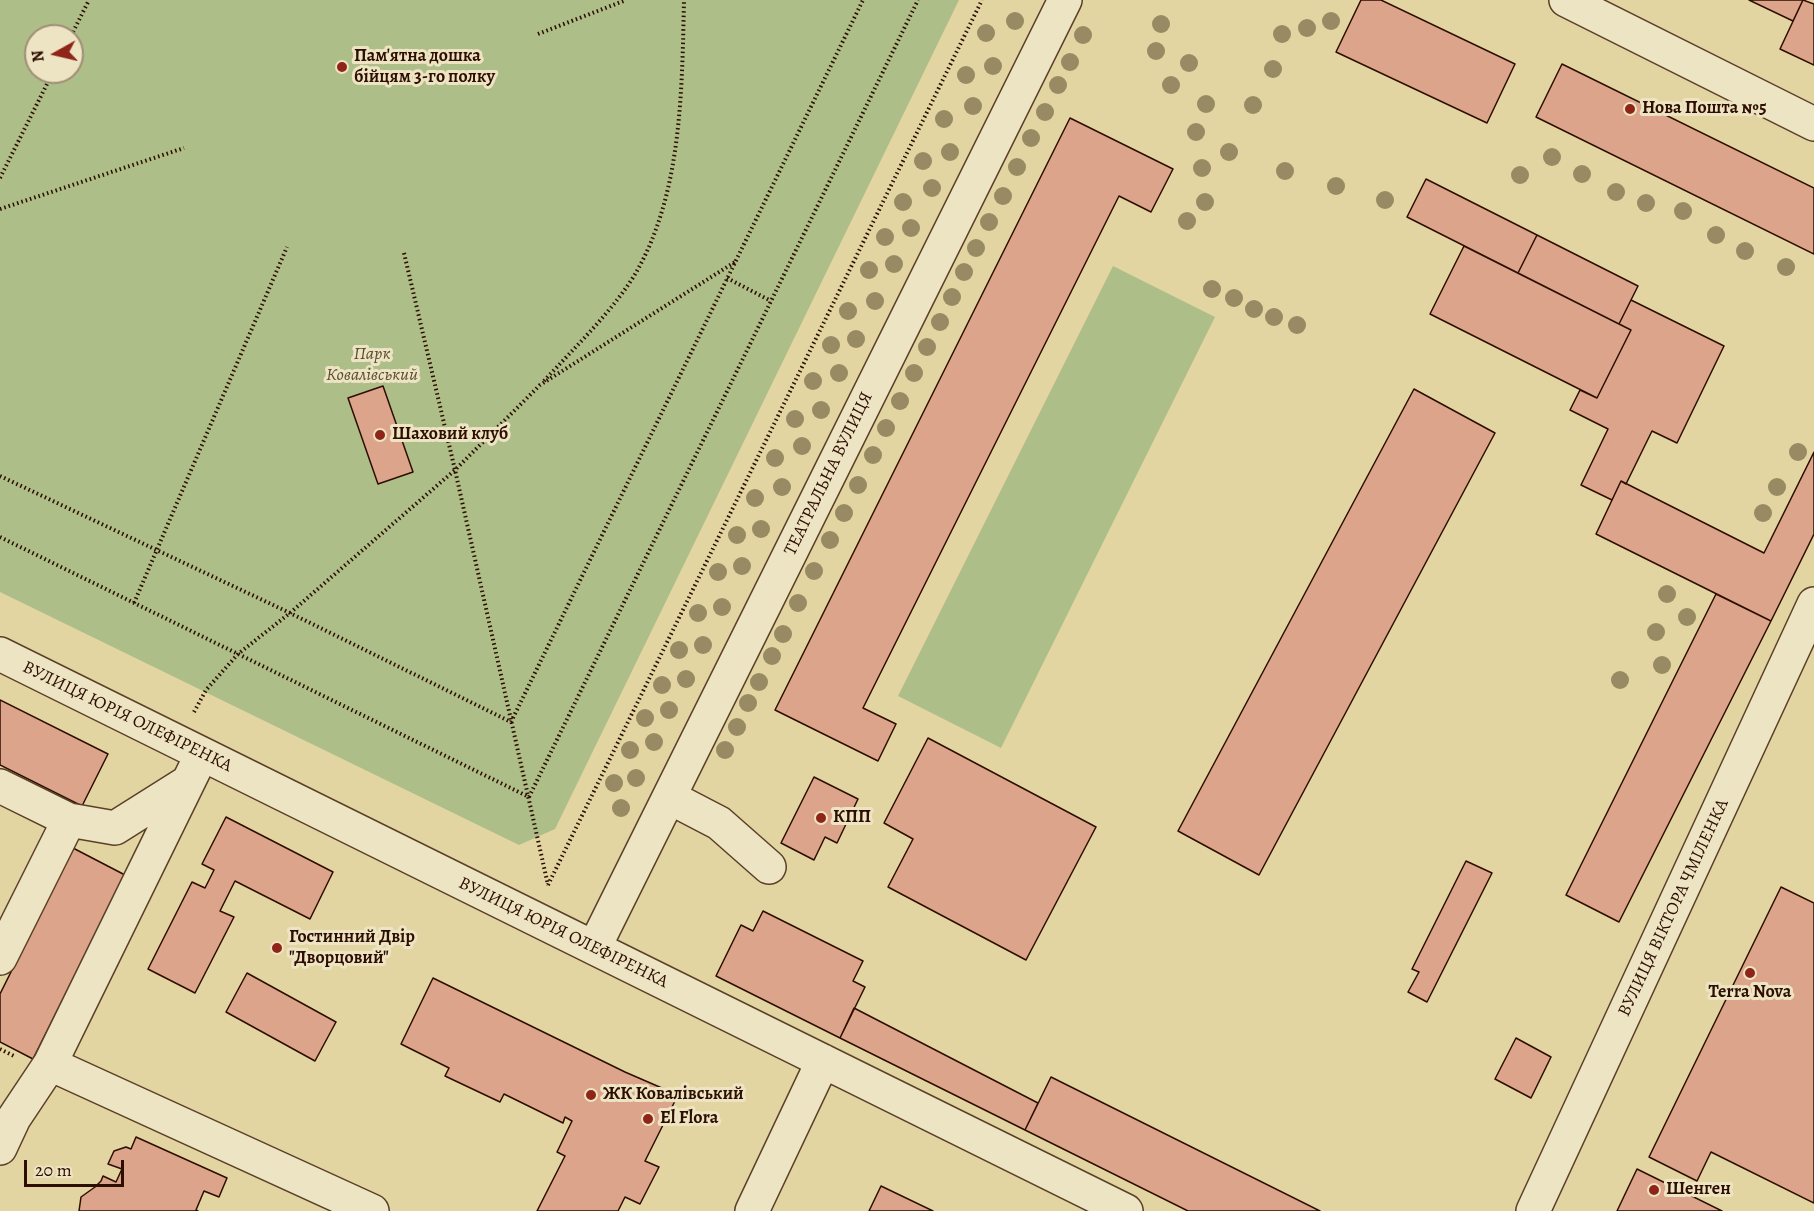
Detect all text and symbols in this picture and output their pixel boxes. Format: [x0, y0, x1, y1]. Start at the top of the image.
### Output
north arrow [24, 24, 84, 84]
place label: Пам'ятна дошка бійцям 3-го полку [354, 46, 495, 88]
text: N [26, 49, 50, 64]
marker: Пам'ятна дошка бійцям 3-го полку [335, 60, 349, 74]
place label: Нова Пошта №5 [1642, 98, 1767, 120]
marker: Нова Пошта №5 [1623, 102, 1637, 116]
park label: Парк Ковалівський [326, 344, 418, 386]
street label: ТЕАТРАЛЬНА ВУЛИЦЯ [780, 389, 878, 559]
place label: Шаховий клуб [392, 424, 508, 446]
marker: Шаховий клуб [373, 428, 387, 442]
street label: ВУЛИЦЯ ЮРІЯ ОЛЕФІРЕНКА [19, 657, 235, 777]
street label: ВУЛИЦЯ ВІКТОРА ЧМІЛЕНКА [1614, 796, 1734, 1020]
place label: КПП [833, 807, 871, 829]
marker: КПП [814, 811, 828, 825]
street label: ВУЛИЦЯ ЮРІЯ ОЛЕФІРЕНКА [455, 873, 671, 993]
place label: Гостинний Двір "Дворцовий" [289, 927, 415, 970]
marker: Гостинний Двір "Дворцовий" [270, 941, 284, 955]
marker: Terra Nova [1743, 966, 1757, 980]
place label: Terra Nova [1709, 982, 1791, 1004]
place label: ЖК Ковалівський [603, 1084, 744, 1106]
marker: ЖК Ковалівський [584, 1088, 598, 1102]
place label: El Flora [660, 1108, 718, 1130]
marker: El Flora [641, 1112, 655, 1126]
scale bar [27, 1148, 128, 1186]
text: 20 m [35, 1158, 72, 1182]
place label: Шенген [1666, 1179, 1731, 1201]
marker: Шенген [1647, 1183, 1661, 1197]

